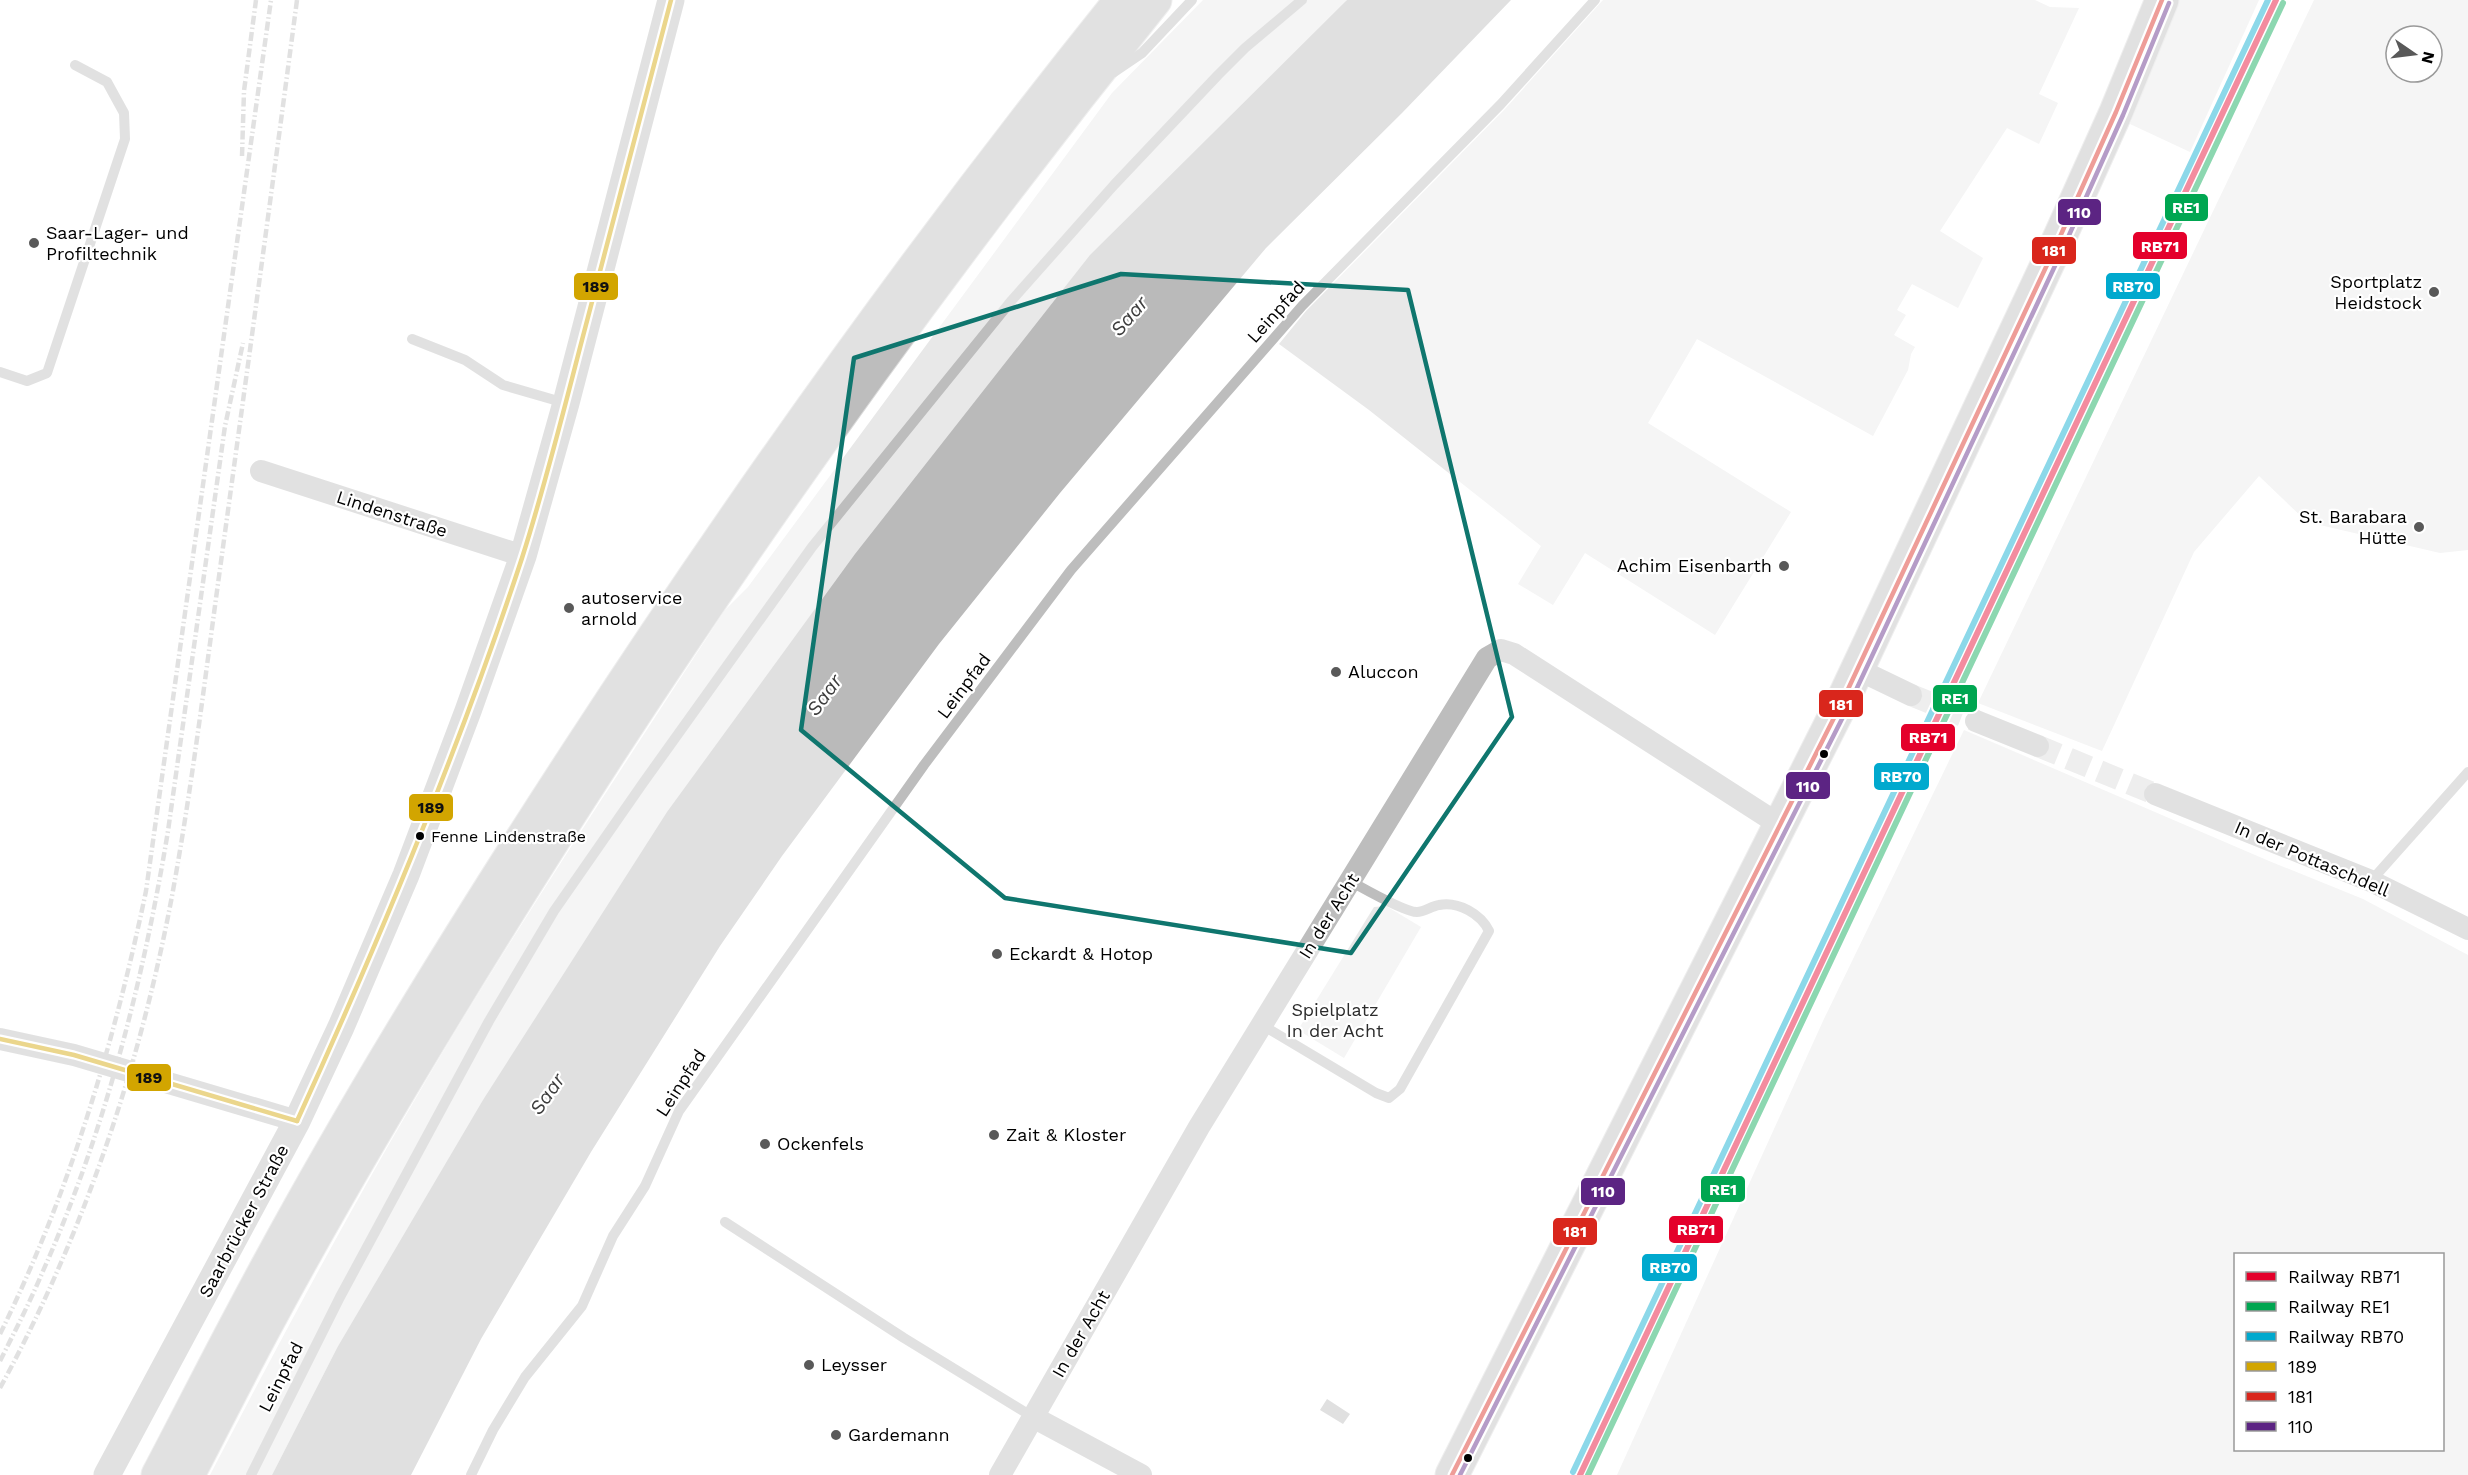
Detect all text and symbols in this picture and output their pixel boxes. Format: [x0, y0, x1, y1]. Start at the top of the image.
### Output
north arrow [2384, 24, 2444, 84]
text: N [2417, 49, 2439, 66]
line badge: RE1 [2164, 193, 2209, 222]
line badge: 110 [2057, 198, 2102, 226]
text: RE1 [2172, 198, 2200, 217]
text: 110 [2067, 203, 2091, 222]
place label: Saar-Lager- und Profiltechnik [46, 222, 189, 264]
line badge: RB71 [2132, 231, 2188, 260]
marker: Saar-Lager- und Profiltechnik [27, 236, 41, 250]
line badge: 181 [2031, 236, 2077, 265]
text: RB71 [2141, 237, 2179, 256]
text: 181 [2042, 241, 2066, 260]
place label: Sportplatz Heidstock [2330, 271, 2422, 313]
line badge: 189 [573, 272, 619, 301]
line badge: RB70 [2105, 272, 2161, 300]
street label: Leinpfad [1242, 276, 1309, 347]
text: 189 [583, 277, 610, 296]
text: RB70 [2112, 277, 2154, 296]
marker: Sportplatz Heidstock [2427, 285, 2441, 299]
water label: Saar [1105, 290, 1154, 341]
street label: Lindenstraße [334, 486, 450, 541]
place label: St. Barabara Hütte [2299, 506, 2407, 548]
marker: St. Barabara Hütte [2412, 520, 2426, 534]
place label: Achim Eisenbarth [1617, 555, 1772, 576]
marker: Achim Eisenbarth [1777, 559, 1791, 573]
place label: autoservice arnold [581, 587, 682, 629]
marker: autoservice arnold [562, 601, 576, 615]
street label: Leinpfad [932, 649, 995, 722]
place label: Aluccon [1348, 661, 1419, 682]
marker: Aluccon [1329, 665, 1343, 679]
water label: Saar [801, 669, 848, 720]
line badge: RE1 [1932, 684, 1978, 713]
line badge: 181 [1818, 689, 1864, 718]
text: RE1 [1941, 689, 1969, 708]
text: 181 [1829, 695, 1853, 714]
line badge: RB71 [1900, 723, 1956, 752]
text: RB71 [1909, 728, 1947, 747]
unlabelled marker [1818, 748, 1830, 760]
line badge: RB70 [1873, 762, 1930, 791]
text: RB70 [1880, 767, 1922, 786]
line badge: 110 [1785, 771, 1831, 800]
text: 110 [1796, 777, 1820, 796]
line badge: 189 [408, 793, 454, 822]
text: 189 [418, 798, 445, 817]
street label: In der Pottaschdell [2232, 816, 2393, 901]
place label: Fenne Lindenstraße [431, 827, 586, 846]
marker: Fenne Lindenstraße [414, 830, 426, 842]
street label: In der Acht [1294, 869, 1363, 962]
place label: Eckardt & Hotop [1009, 943, 1153, 964]
marker: Eckardt & Hotop [990, 947, 1004, 961]
park label: Spielplatz In der Acht [1287, 999, 1384, 1041]
street label: Leinpfad [651, 1045, 710, 1120]
line badge: 189 [126, 1063, 172, 1092]
text: 189 [136, 1068, 163, 1087]
water label: Saar [524, 1068, 570, 1119]
place label: Zait & Kloster [1006, 1124, 1126, 1145]
marker: Zait & Kloster [987, 1128, 1001, 1142]
place label: Ockenfels [777, 1133, 864, 1154]
marker: Ockenfels [758, 1137, 772, 1151]
street label: Saarbrücker Straße [194, 1141, 293, 1301]
line badge: RE1 [1700, 1175, 1746, 1203]
line badge: 110 [1580, 1177, 1626, 1206]
text: RE1 [1709, 1180, 1737, 1199]
text: 110 [1591, 1182, 1615, 1201]
line badge: RB71 [1668, 1215, 1724, 1244]
line badge: 181 [1552, 1217, 1598, 1246]
text: RB71 [1677, 1220, 1715, 1239]
text: 181 [1563, 1222, 1587, 1241]
line badge: RB70 [1641, 1253, 1698, 1282]
legend [2234, 1253, 2444, 1451]
text: RB70 [1649, 1258, 1691, 1277]
text: Railway RB71 [2288, 1266, 2400, 1287]
street label: In der Acht [1047, 1286, 1114, 1381]
text: Railway RE1 [2288, 1296, 2390, 1317]
text: Railway RB70 [2288, 1326, 2404, 1347]
street label: Leinpfad [254, 1338, 307, 1415]
place label: Leysser [821, 1354, 887, 1375]
text: 189 [2288, 1356, 2317, 1377]
marker: Leysser [802, 1358, 816, 1372]
text: 181 [2288, 1386, 2313, 1407]
text: 110 [2288, 1416, 2313, 1437]
place label: Gardemann [848, 1424, 950, 1445]
marker: Gardemann [829, 1428, 843, 1442]
unlabelled marker [1462, 1452, 1474, 1464]

